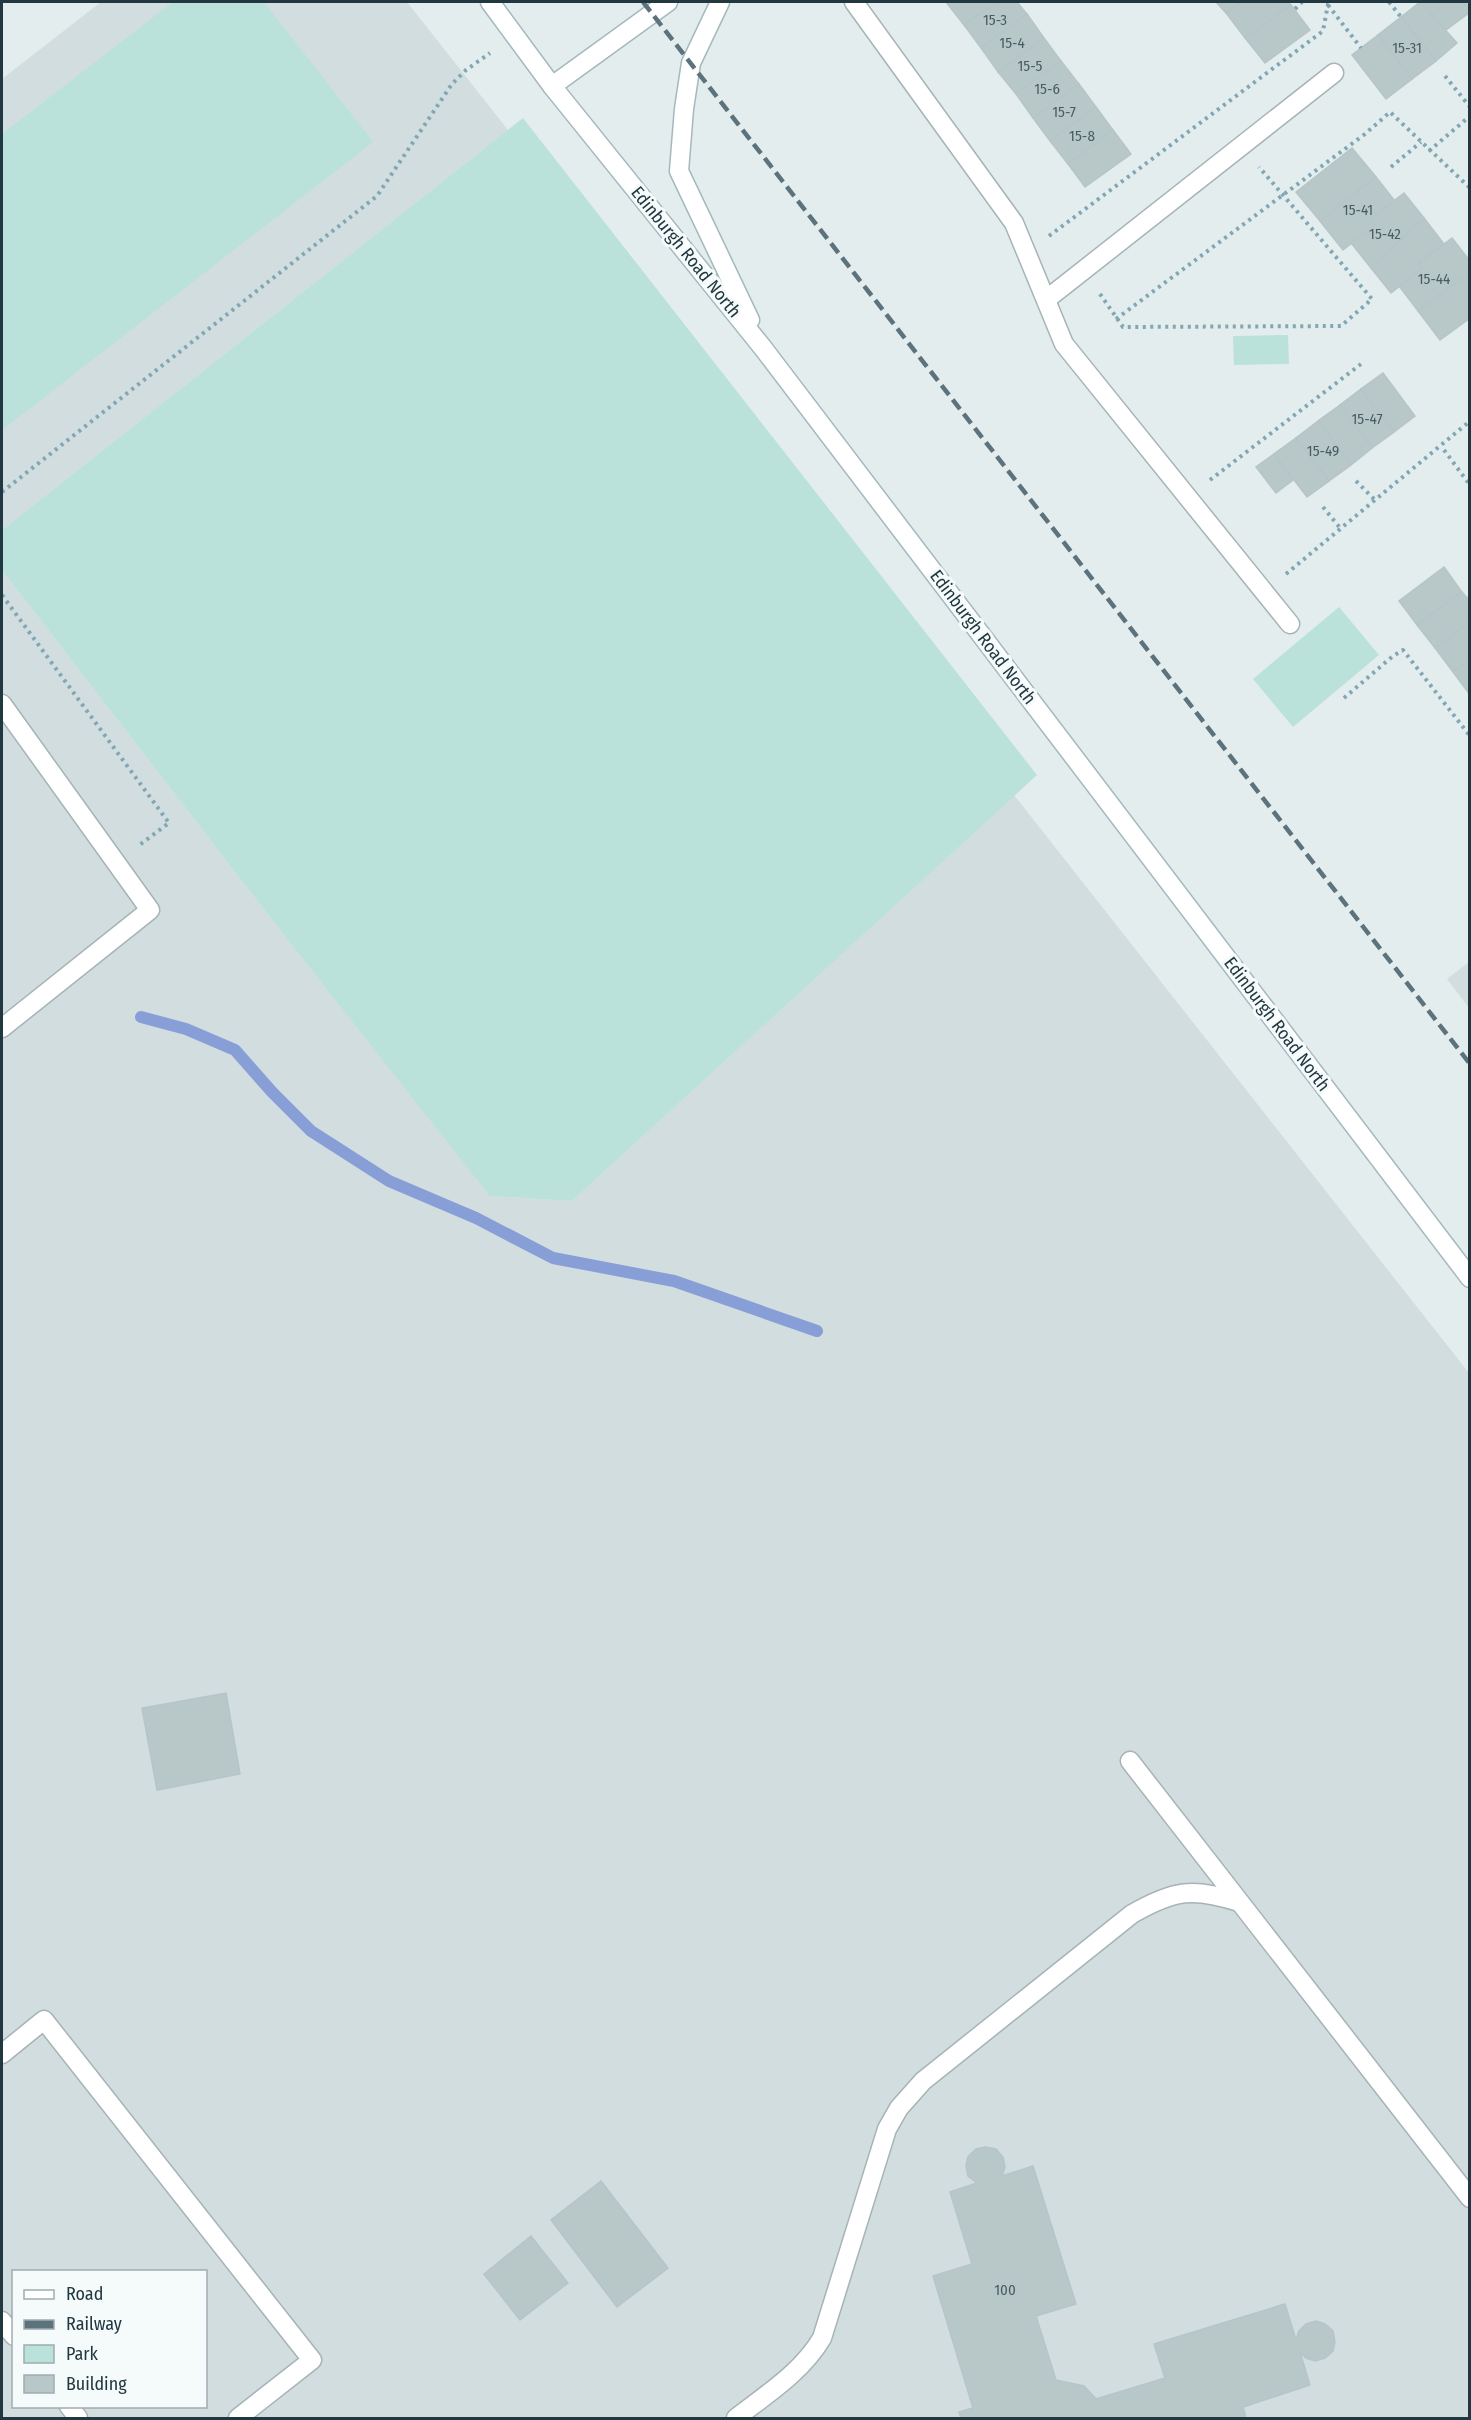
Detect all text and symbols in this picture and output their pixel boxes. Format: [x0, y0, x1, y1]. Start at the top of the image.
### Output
house number: 15-3 [983, 11, 1007, 29]
house number: 15-4 [999, 34, 1025, 52]
house number: 15-31 [1392, 39, 1422, 57]
house number: 15-5 [1017, 57, 1043, 75]
house number: 15-6 [1034, 80, 1060, 98]
house number: 15-7 [1052, 103, 1076, 121]
house number: 15-8 [1069, 127, 1095, 145]
street label: Edinburgh Road North [626, 182, 746, 322]
house number: 15-41 [1343, 201, 1373, 219]
house number: 15-42 [1369, 225, 1401, 243]
house number: 15-44 [1418, 270, 1450, 288]
house number: 15-47 [1351, 410, 1383, 428]
house number: 15-49 [1307, 442, 1339, 460]
street label: Edinburgh Road North [925, 565, 1041, 709]
street label: Edinburgh Road North [1219, 952, 1335, 1096]
legend [12, 2270, 207, 2408]
house number: 100 [994, 2281, 1016, 2299]
text: Road [66, 2283, 103, 2305]
text: Railway [66, 2313, 122, 2335]
text: Park [66, 2343, 99, 2365]
text: Building [66, 2373, 127, 2395]

